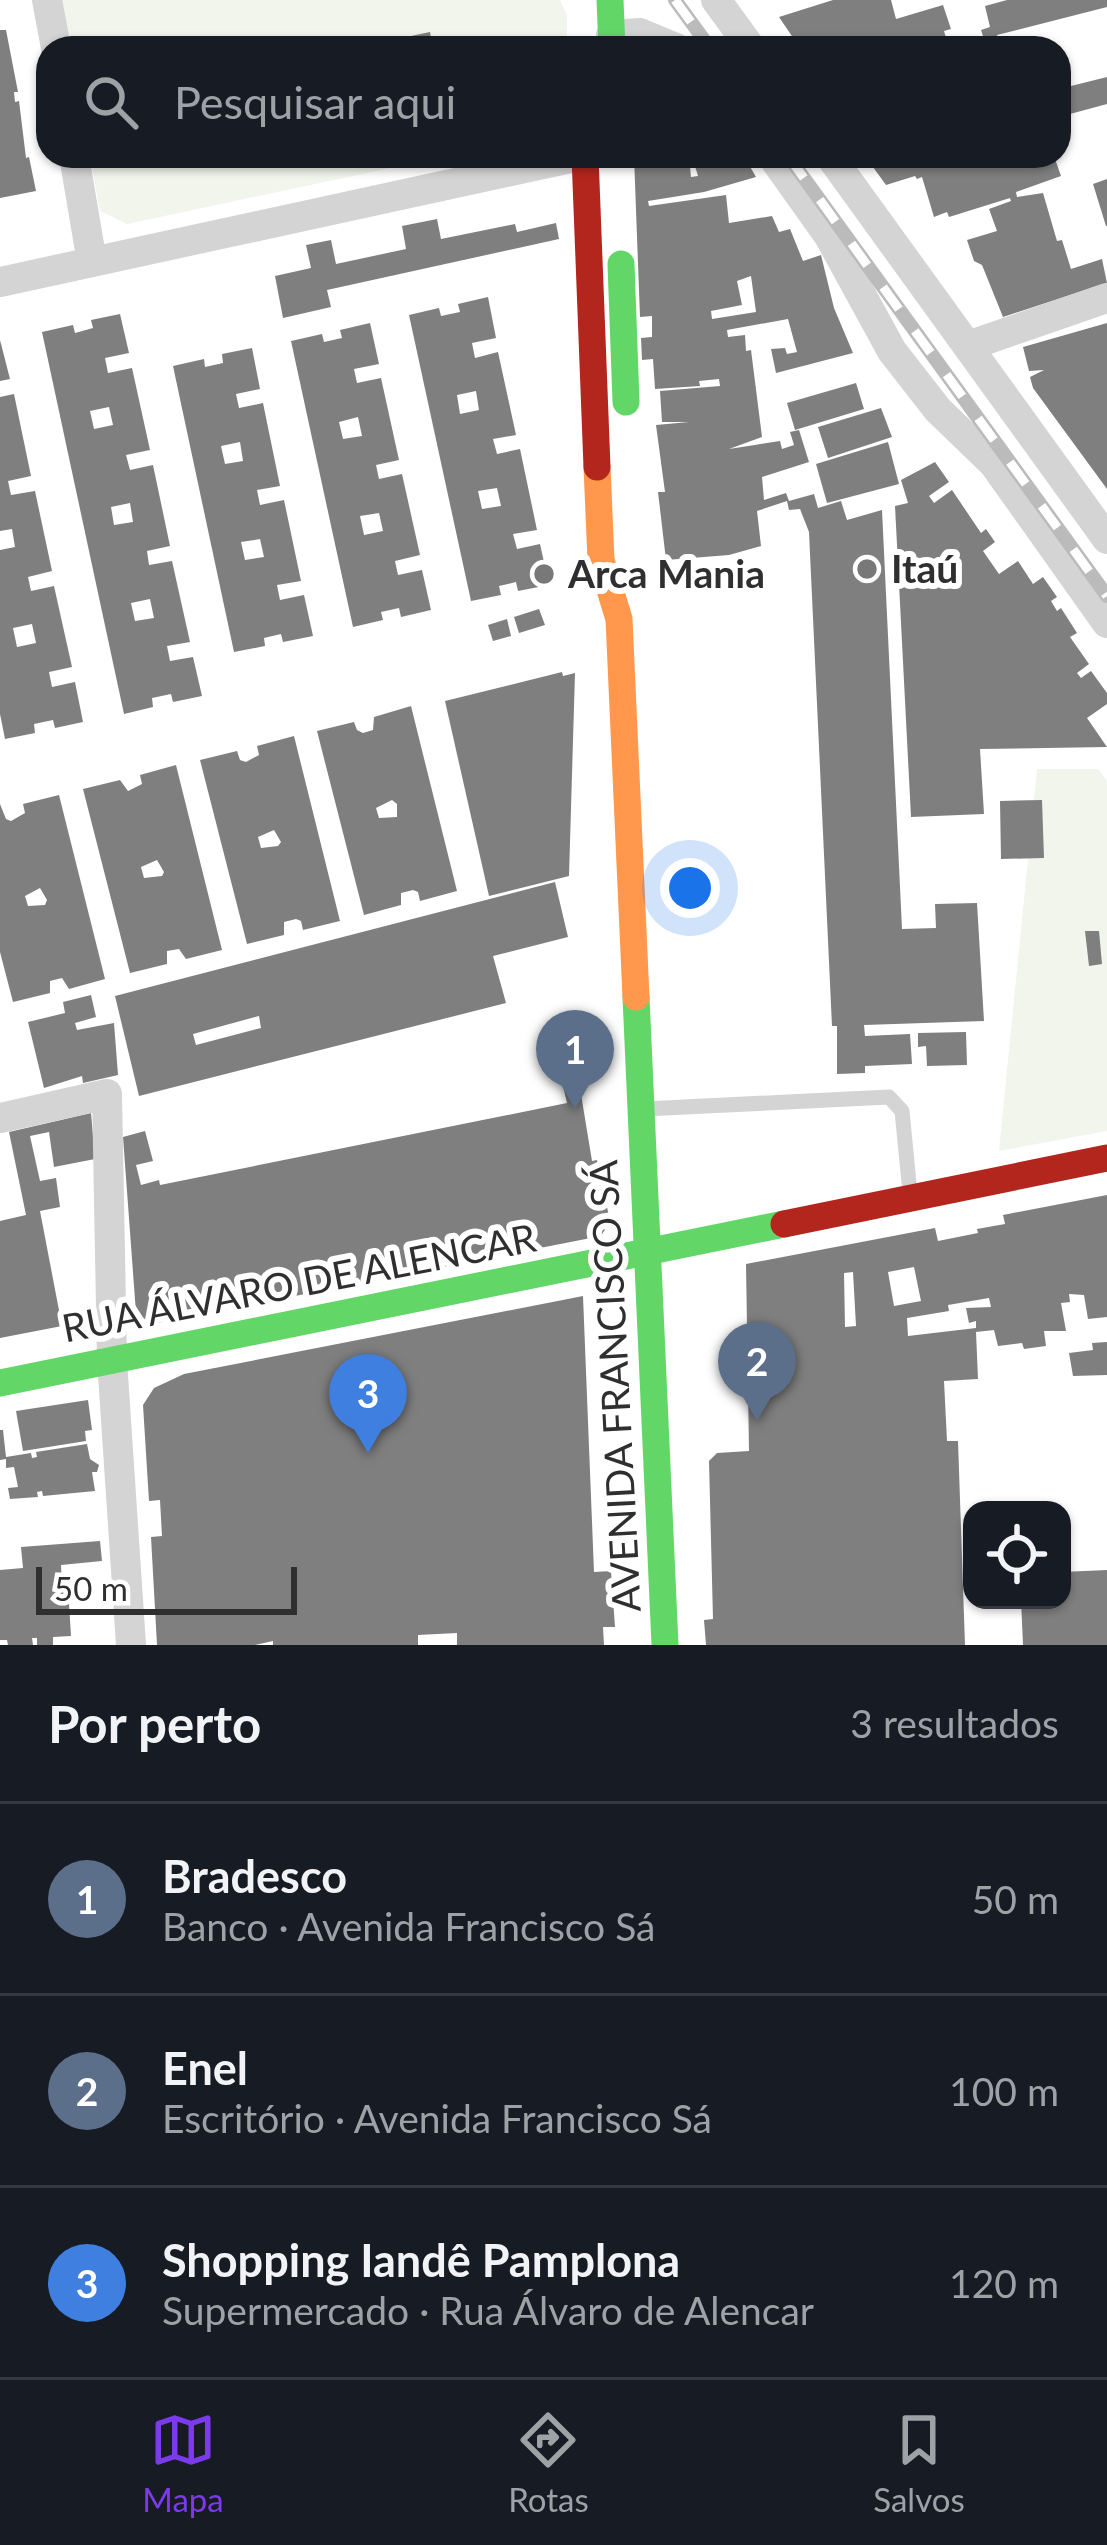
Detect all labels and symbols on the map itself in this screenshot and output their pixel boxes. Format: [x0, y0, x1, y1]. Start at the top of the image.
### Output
place label: Itaú [891, 545, 958, 591]
place label: Arca Mania [567, 550, 765, 596]
marker: Itaú [854, 556, 880, 582]
marker: Arca Mania [531, 561, 557, 587]
your location [660, 858, 720, 918]
pin: 1 [536, 1010, 614, 1109]
street label: AVENIDA FRANCISCO SÁ [579, 1158, 649, 1613]
street label: RUA ÁLVARO DE ALENCAR [58, 1213, 540, 1351]
pin: 2 [718, 1322, 796, 1421]
pin: 3 [329, 1354, 407, 1453]
scale bar [36, 1561, 297, 1614]

